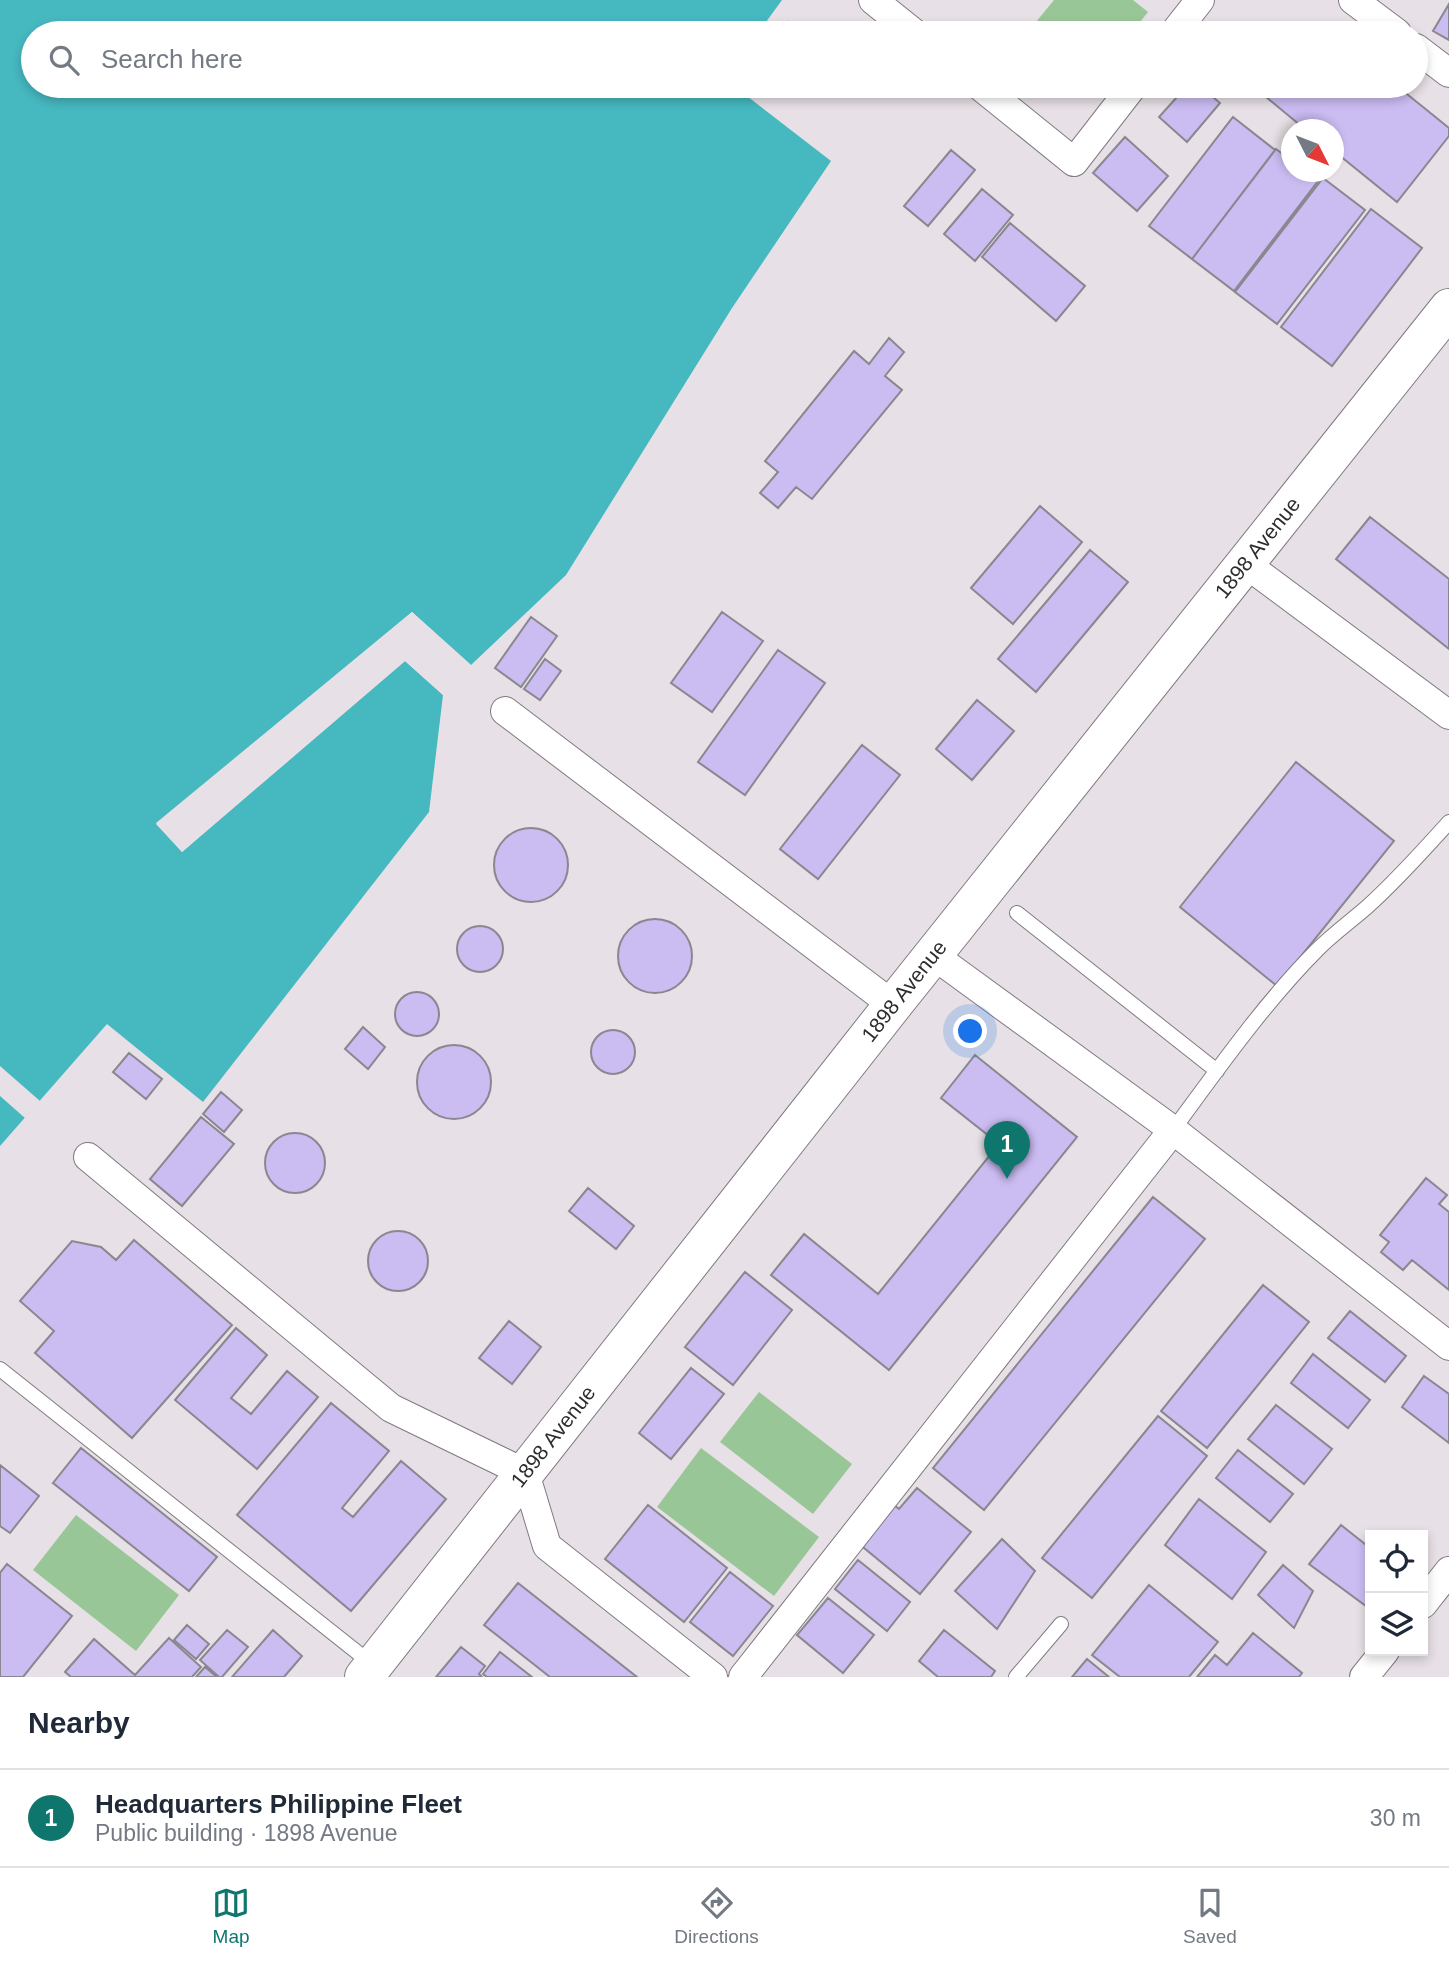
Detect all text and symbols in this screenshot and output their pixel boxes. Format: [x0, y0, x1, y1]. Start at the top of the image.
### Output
search box [21, 21, 1428, 98]
icon: search [45, 41, 83, 79]
text: Search here [101, 44, 243, 74]
north arrow [1281, 119, 1344, 182]
street label: 1898 Avenue [1210, 493, 1304, 603]
street label: 1898 Avenue [857, 936, 951, 1046]
your location [953, 1014, 987, 1048]
pin: 1 [984, 1121, 1030, 1179]
street label: 1898 Avenue [506, 1381, 600, 1491]
map controls [1365, 1530, 1428, 1656]
button: locate [1365, 1530, 1428, 1593]
button: layers [1365, 1593, 1428, 1656]
text: Nearby [28, 1706, 130, 1739]
text: Headquarters Philippine Fleet [95, 1789, 462, 1819]
text: 1 [45, 1805, 57, 1831]
text: 30 m [1370, 1805, 1421, 1831]
text: Public building · 1898 Avenue [95, 1820, 398, 1846]
tab: Map [212, 1884, 250, 1948]
tab: Directions [674, 1884, 759, 1948]
tab: Saved [1183, 1884, 1237, 1948]

